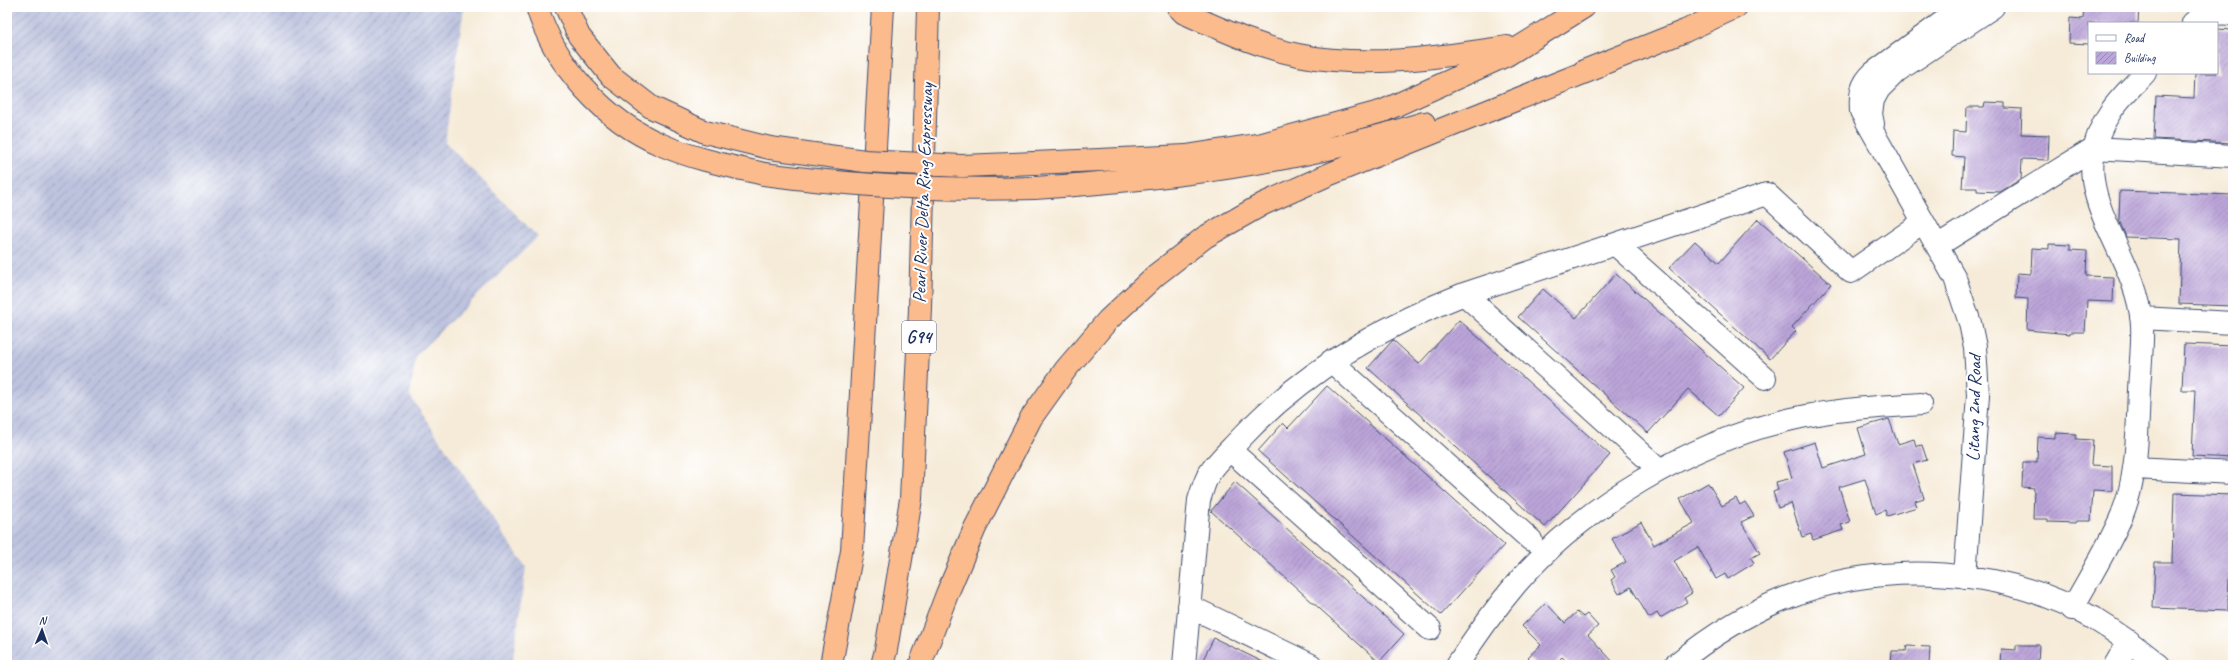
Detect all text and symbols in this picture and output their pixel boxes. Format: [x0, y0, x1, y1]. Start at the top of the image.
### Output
legend [2088, 22, 2218, 74]
text: Road [2124, 30, 2146, 46]
text: Building [2124, 50, 2156, 66]
street label: Pearl River Delta Ring Expressway [907, 81, 939, 303]
road number: G94 [902, 321, 936, 353]
street label: Litang 2nd Road [1961, 352, 1987, 462]
north arrow [22, 610, 62, 650]
text: N [39, 613, 48, 627]

